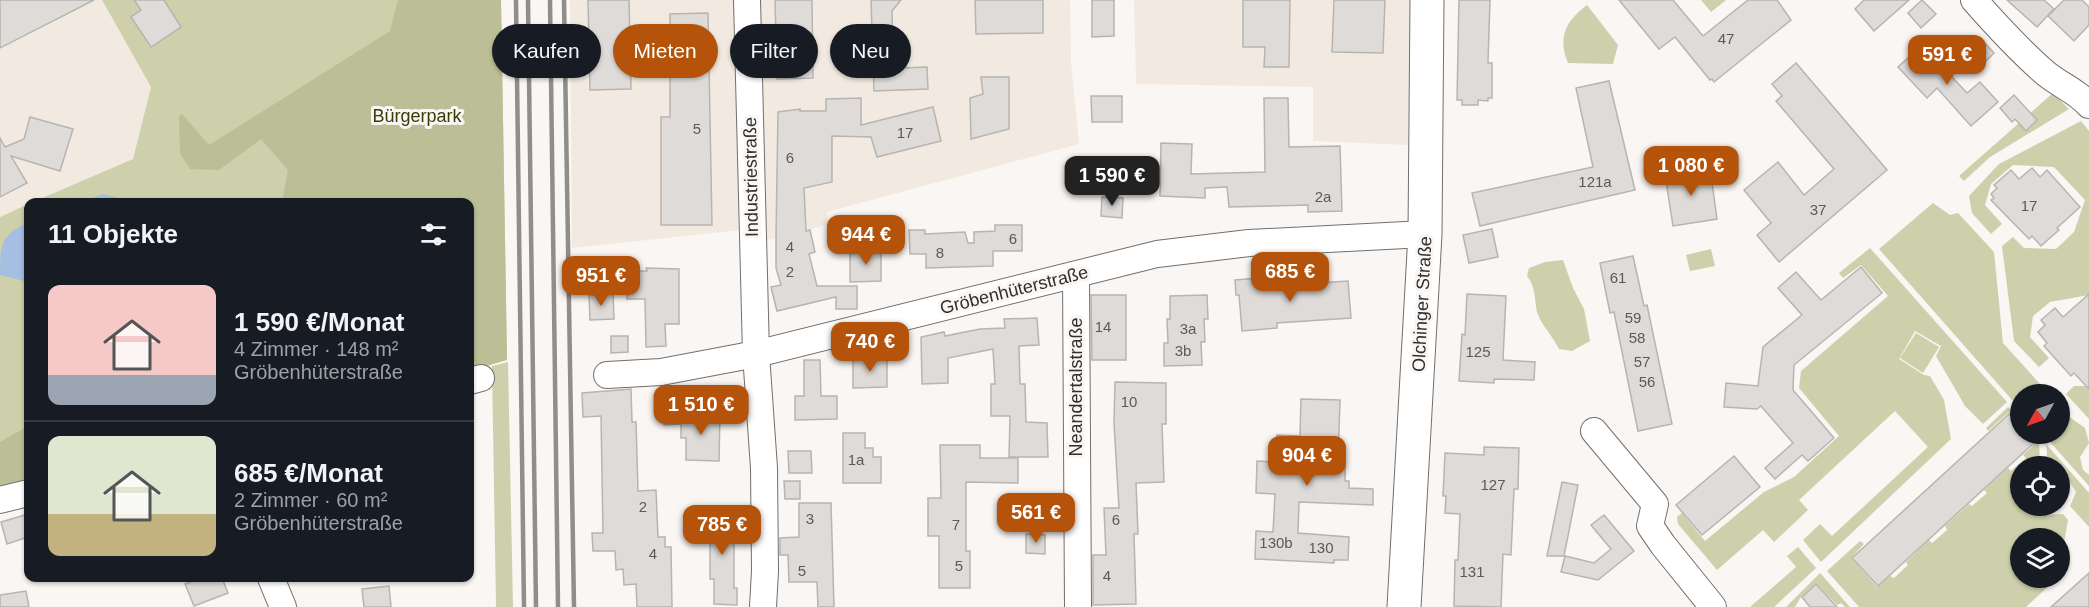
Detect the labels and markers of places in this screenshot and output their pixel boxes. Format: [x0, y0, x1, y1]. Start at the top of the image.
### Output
pin: 591 € [1905, 35, 1989, 86]
pin: 1 080 € [1636, 146, 1746, 197]
pin: 1 590 € [1057, 156, 1167, 207]
pin: 944 € [824, 215, 908, 266]
pin: 685 € [1248, 252, 1332, 303]
pin: 951 € [559, 256, 643, 307]
pin: 740 € [828, 322, 912, 373]
pin: 1 510 € [646, 385, 756, 436]
pin: 904 € [1265, 436, 1349, 487]
pin: 561 € [994, 493, 1078, 544]
pin: 785 € [680, 505, 764, 556]

